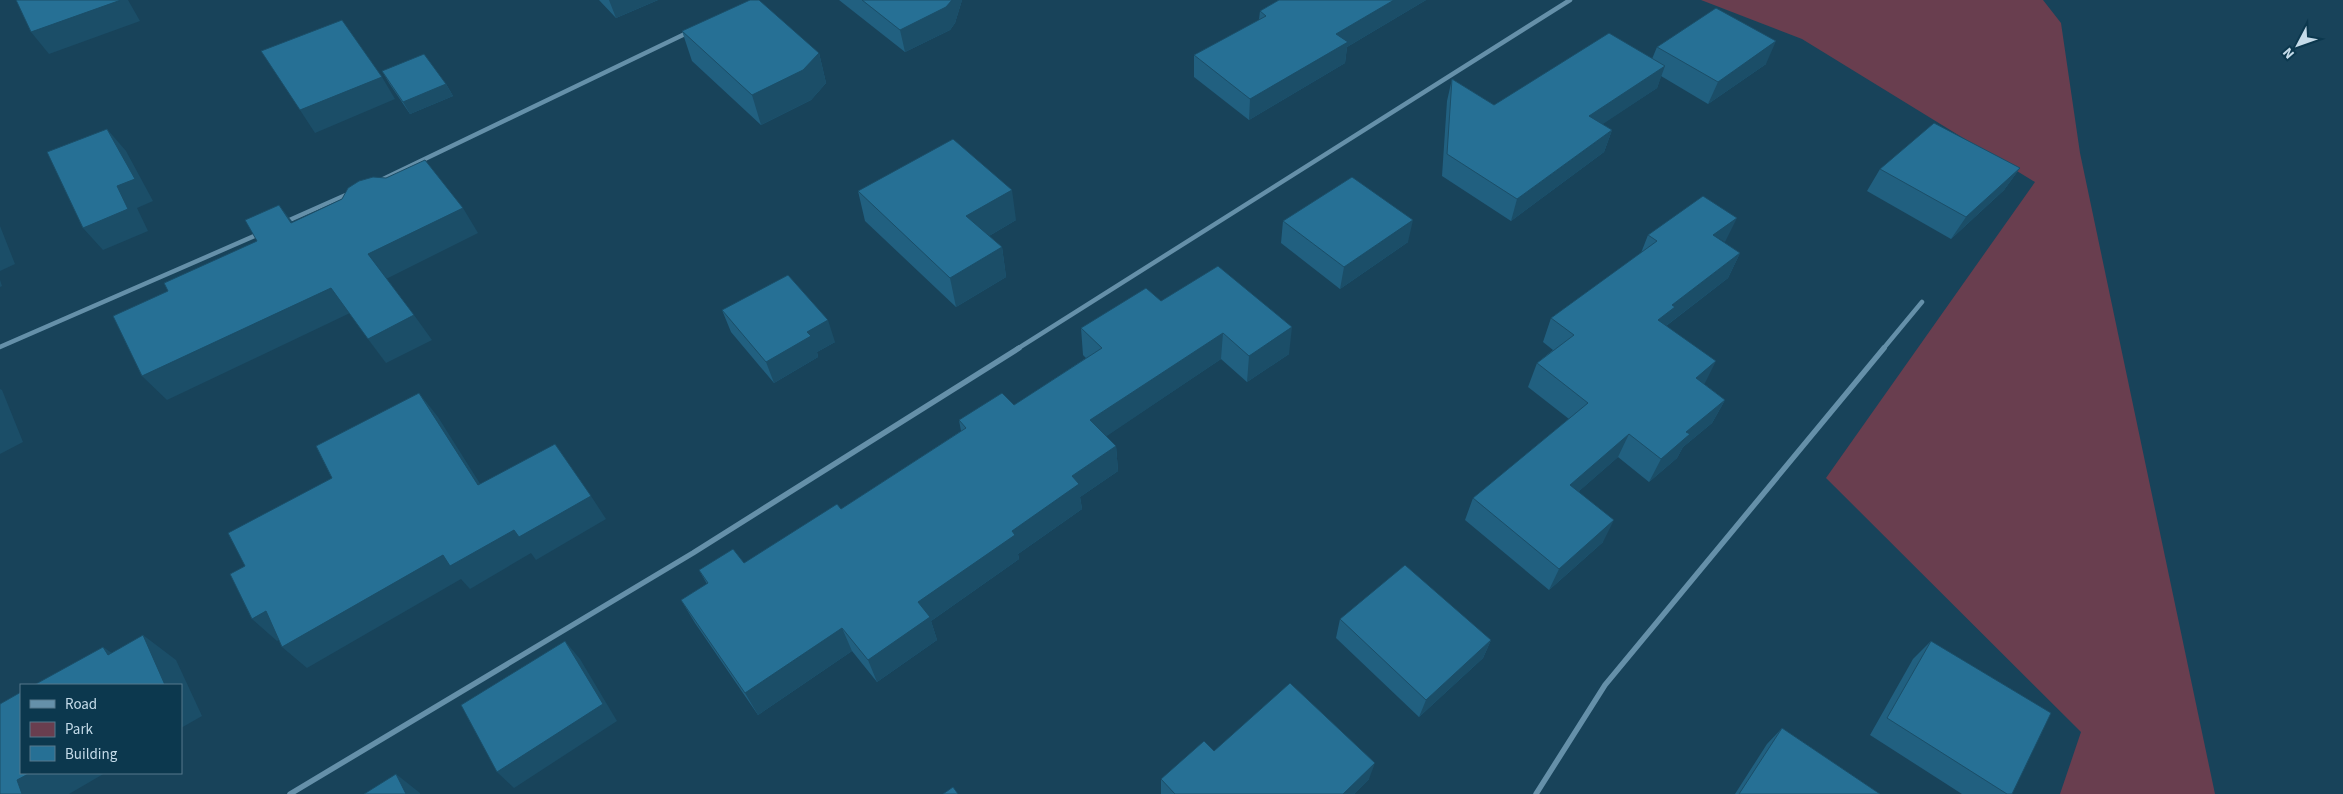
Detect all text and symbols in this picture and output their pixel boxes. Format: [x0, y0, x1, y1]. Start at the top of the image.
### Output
north arrow [2273, 20, 2323, 70]
text: N [2278, 43, 2300, 63]
legend [20, 684, 182, 774]
text: Road [65, 694, 97, 715]
text: Park [65, 719, 94, 740]
text: Building [65, 744, 118, 765]

